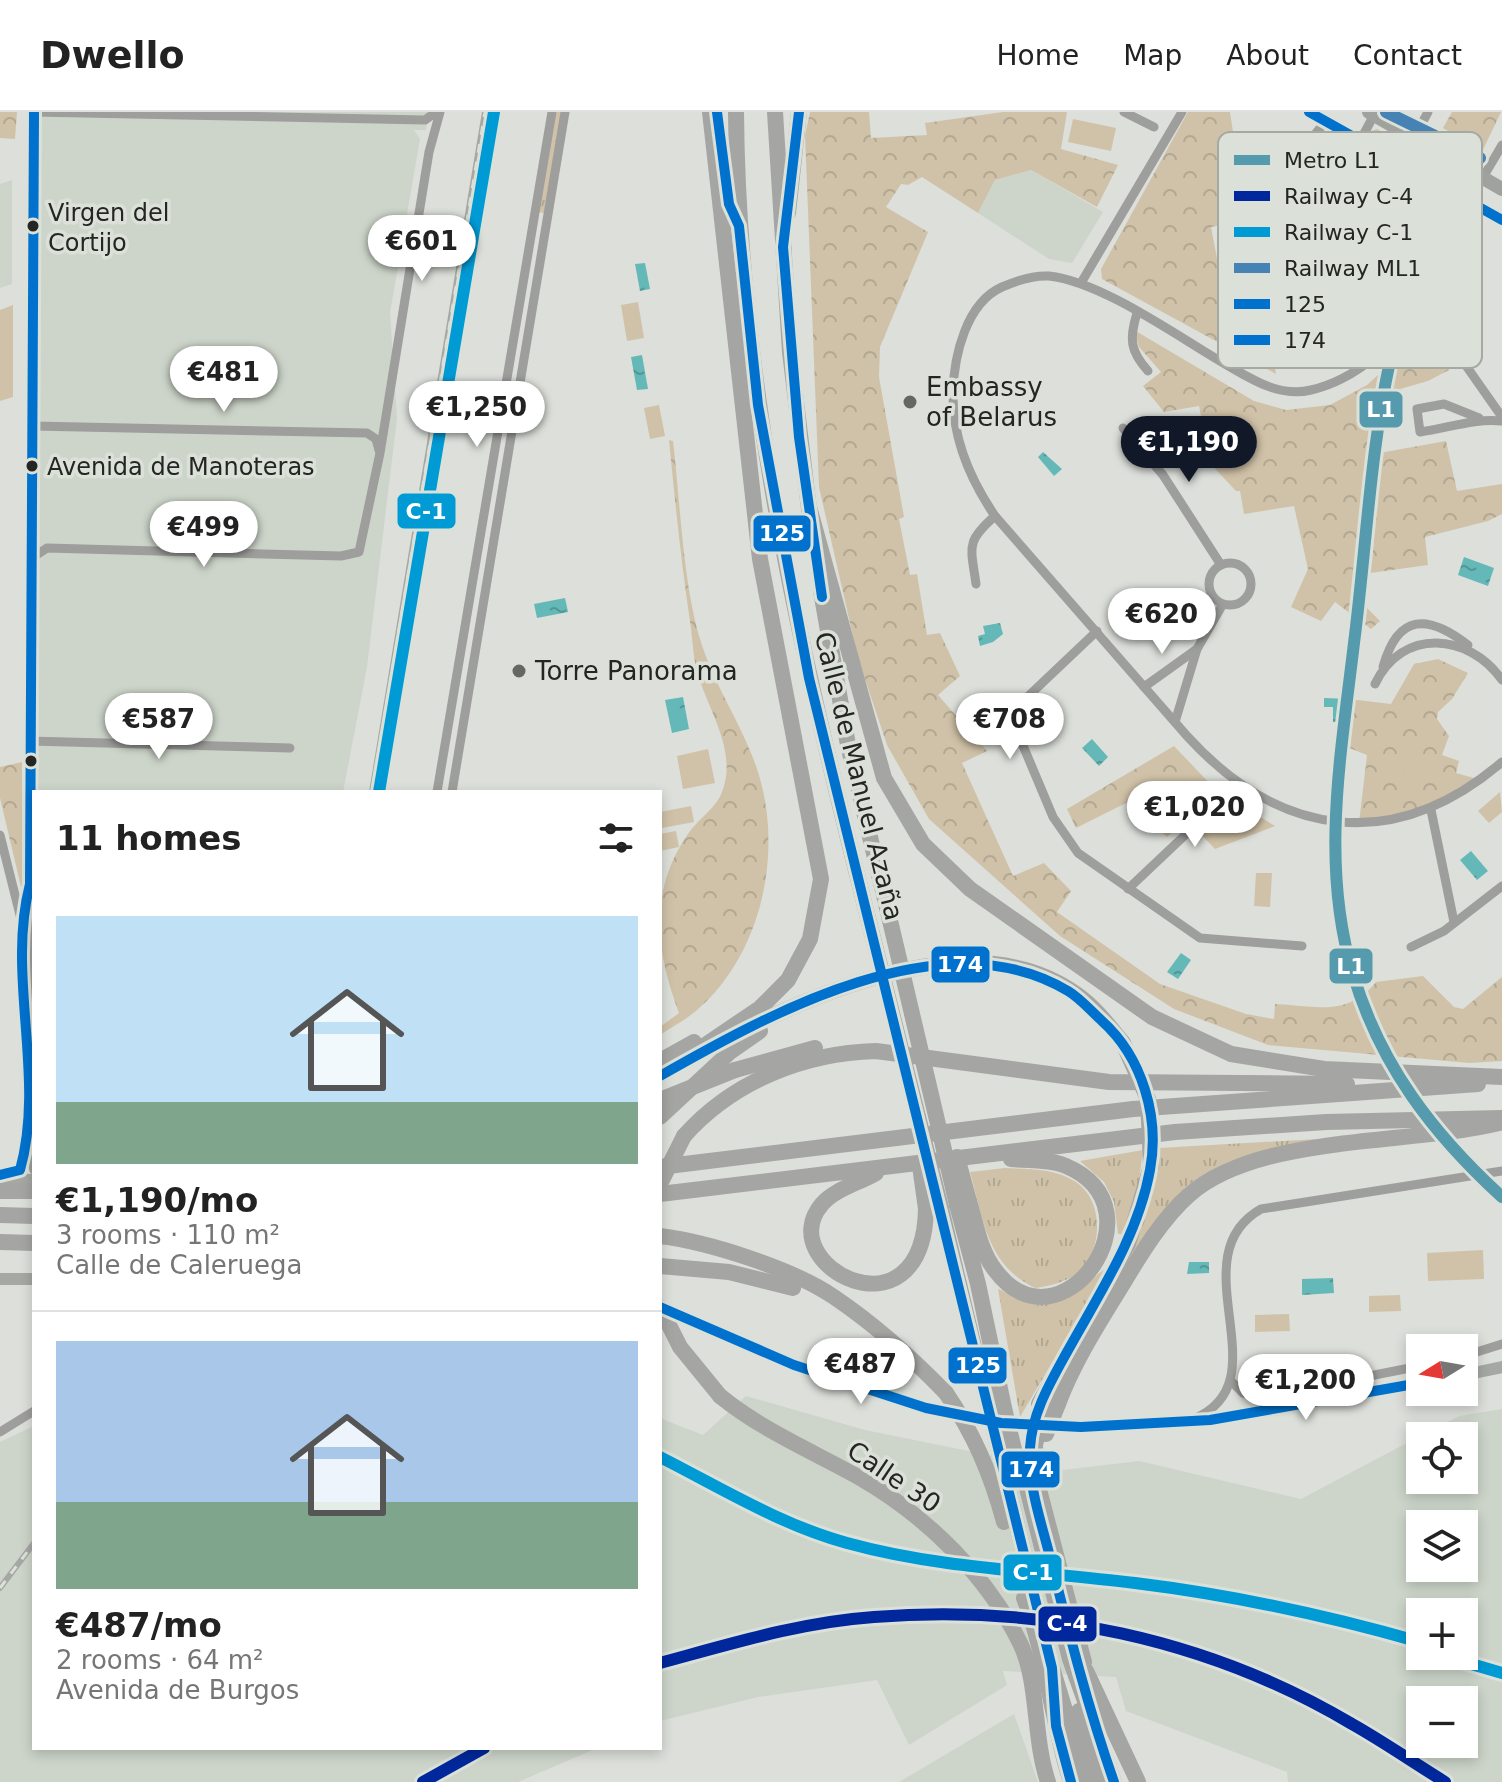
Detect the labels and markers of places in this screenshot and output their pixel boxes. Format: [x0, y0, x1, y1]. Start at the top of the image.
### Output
place label: Virgen del Cortijo [48, 199, 170, 257]
pin: €601 [375, 215, 469, 283]
marker: Virgen del Cortijo [25, 218, 41, 234]
pin: €481 [177, 346, 271, 414]
place label: Embassy of Belarus [926, 372, 1057, 432]
pin: €1,250 [412, 381, 542, 449]
marker: Embassy of Belarus [901, 393, 919, 411]
pin: €1,190 [1124, 416, 1254, 484]
place label: Avenida de Manoteras [47, 453, 315, 481]
marker: Avenida de Manoteras [24, 458, 40, 474]
pin: €499 [157, 501, 251, 569]
pin: €620 [1115, 588, 1209, 656]
place label: Torre Panorama [534, 656, 738, 686]
marker: Torre Panorama [510, 662, 528, 680]
pin: €587 [112, 693, 206, 761]
pin: €708 [963, 693, 1057, 761]
unlabelled marker [23, 753, 39, 769]
pin: €1,020 [1130, 781, 1260, 849]
pin: €487 [814, 1338, 908, 1406]
pin: €1,200 [1241, 1354, 1371, 1422]

